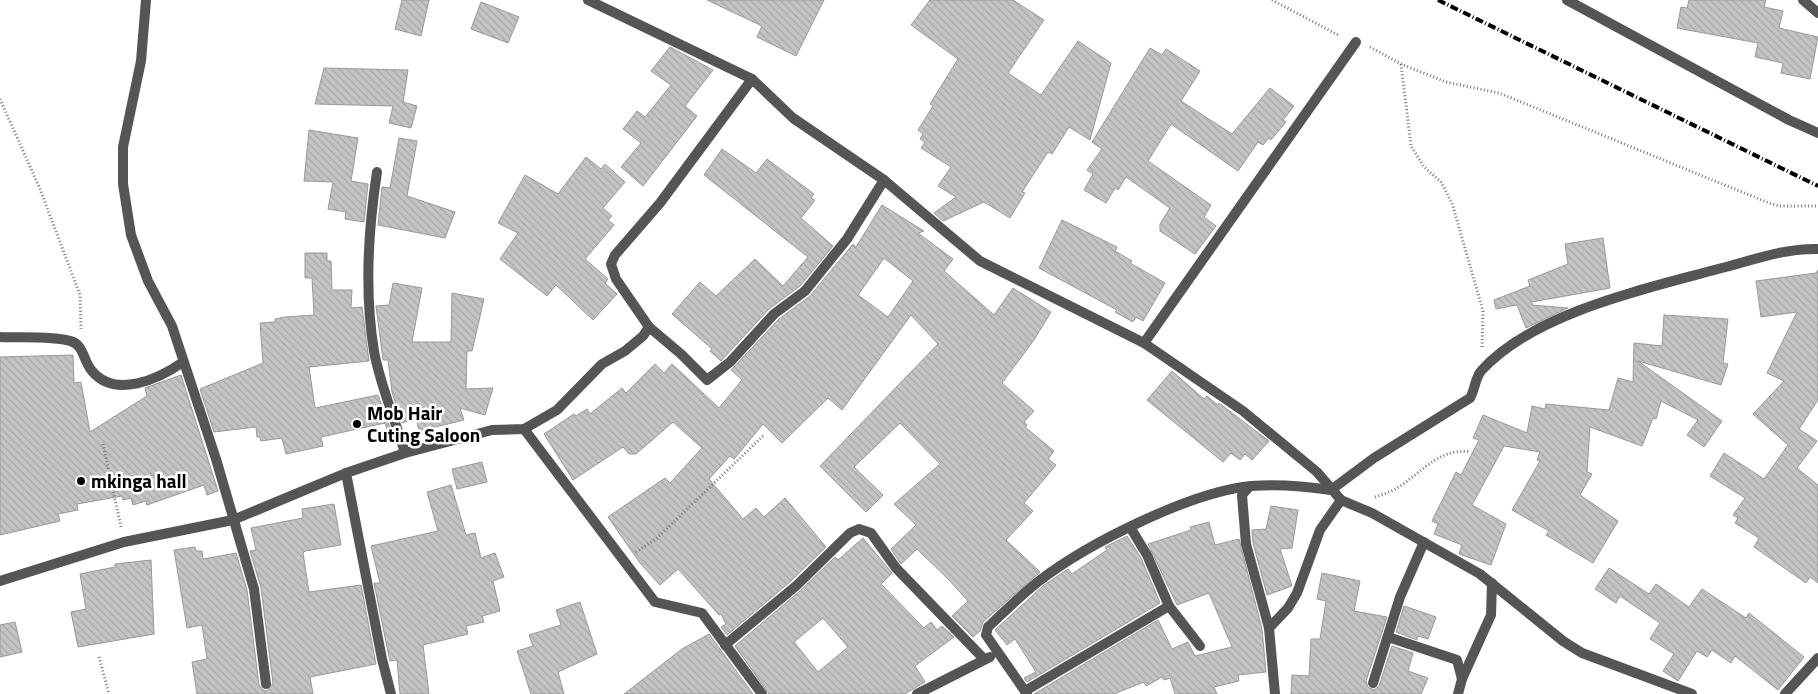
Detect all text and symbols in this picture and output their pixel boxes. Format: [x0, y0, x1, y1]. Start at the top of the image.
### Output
place label: Mob Hair Cuting Saloon [367, 398, 480, 449]
marker: Mob Hair Cuting Saloon [351, 418, 363, 430]
place label: mkinga hall [91, 466, 187, 495]
marker: mkinga hall [75, 475, 87, 487]

